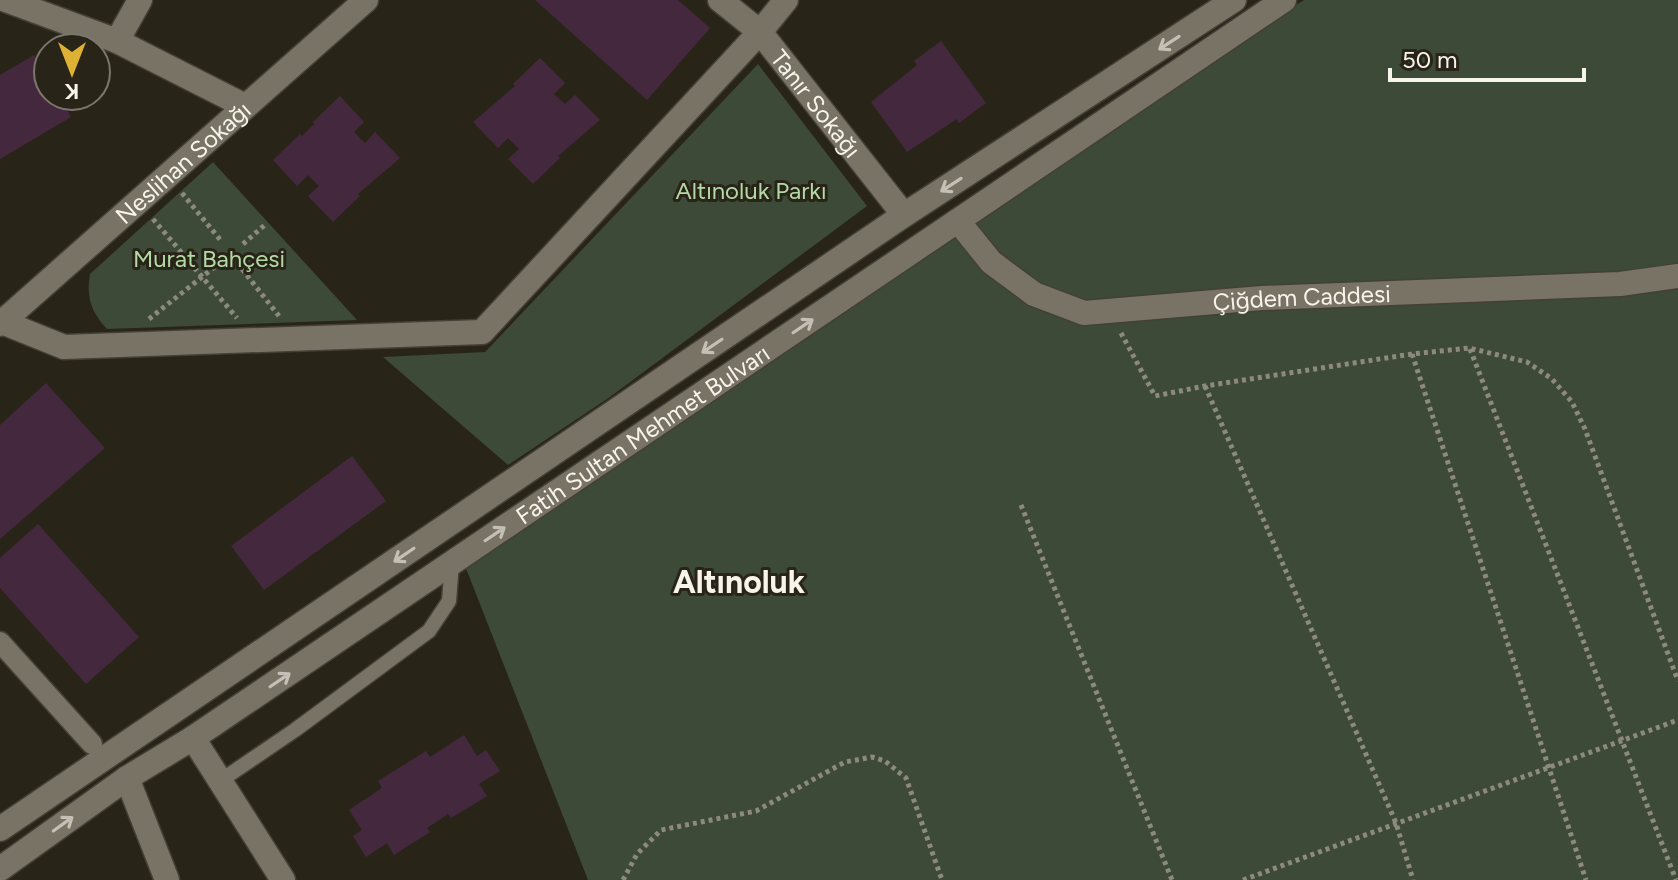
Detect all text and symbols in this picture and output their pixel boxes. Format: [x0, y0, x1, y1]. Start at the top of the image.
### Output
north arrow [32, 32, 112, 112]
scale bar [1390, 32, 1584, 82]
one-way arrow [1158, 34, 1180, 51]
street label: Tanır Sokağı [765, 44, 867, 163]
text: 50 m [1402, 45, 1458, 74]
text: K [64, 78, 79, 105]
street label: Neslihan Sokağı [109, 95, 256, 230]
park label: Altınoluk Parkı [676, 176, 826, 205]
one-way arrow [940, 176, 962, 193]
park label: Murat Bahçesi [133, 244, 285, 273]
street label: Çiğdem Caddesi [1212, 278, 1391, 317]
one-way arrow [792, 317, 814, 334]
street label: Fatih Sultan Mehmet Bulvarı [510, 338, 775, 530]
one-way arrow [701, 338, 724, 354]
one-way arrow [483, 526, 506, 542]
one-way arrow [394, 547, 416, 563]
district label: Altınoluk [673, 563, 806, 601]
one-way arrow [268, 672, 290, 688]
one-way arrow [52, 816, 74, 832]

